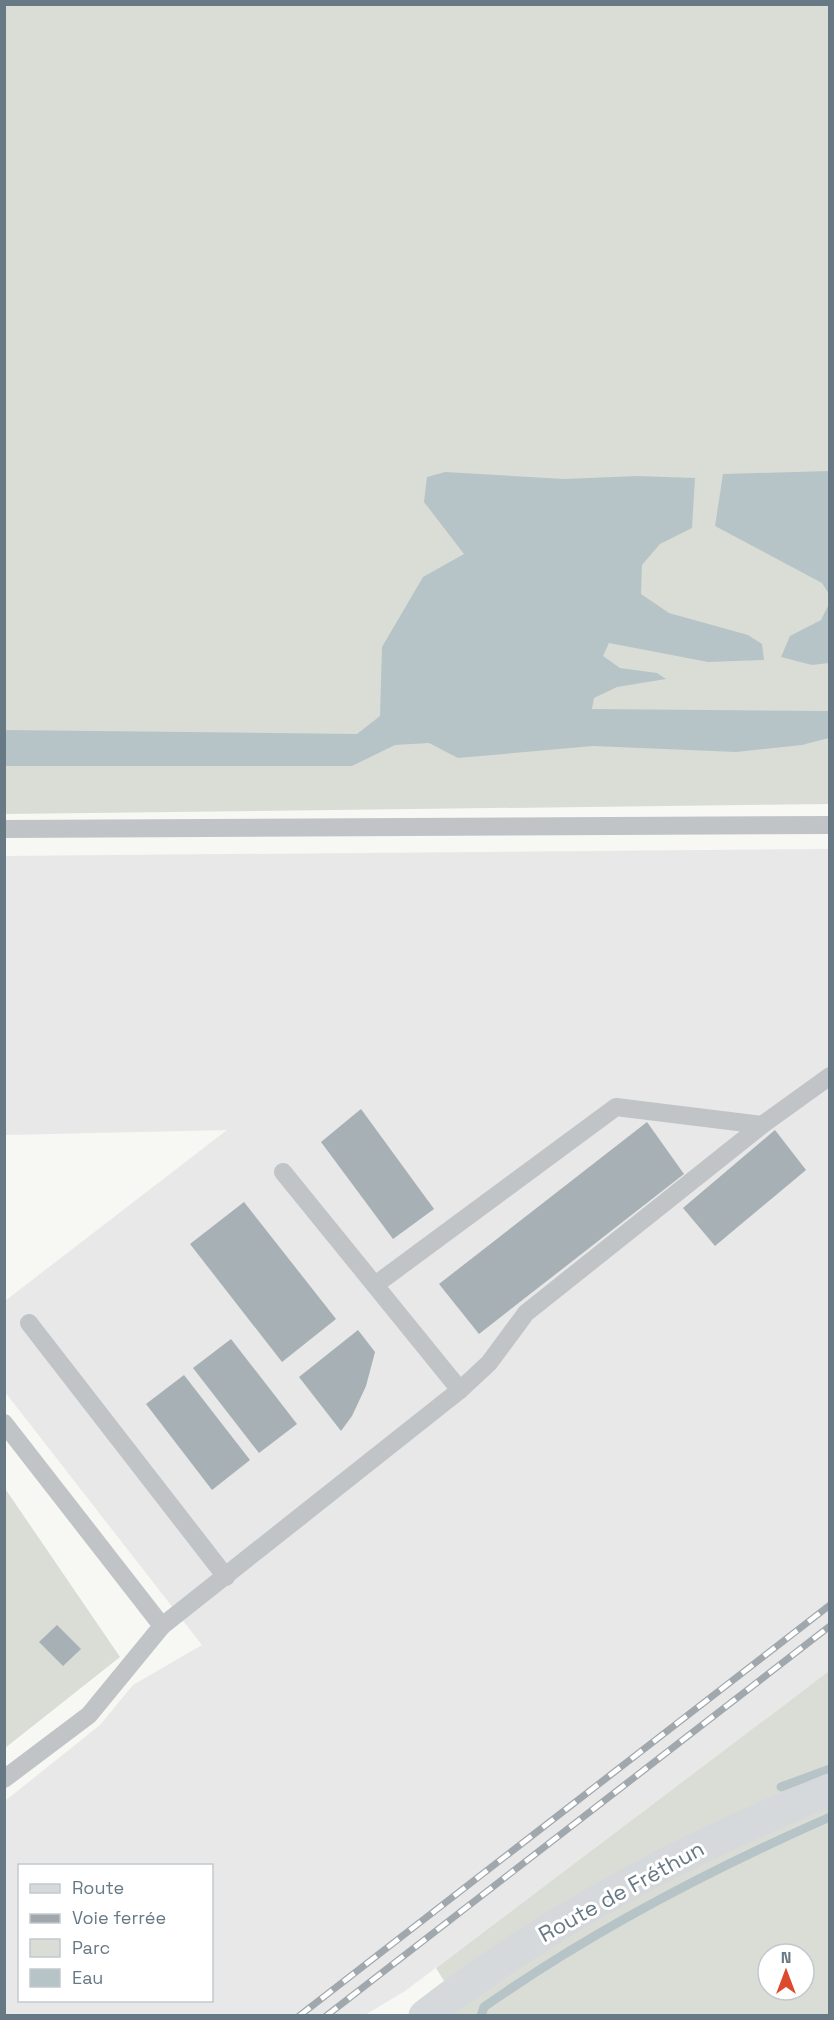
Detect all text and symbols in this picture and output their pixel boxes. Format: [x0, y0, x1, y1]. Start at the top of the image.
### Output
street label: Route de Fréthun [533, 1834, 709, 1948]
legend [18, 1864, 213, 2002]
text: Route [72, 1876, 124, 1899]
text: Voie ferrée [72, 1906, 166, 1929]
text: Parc [72, 1936, 110, 1959]
north arrow [756, 1942, 816, 2002]
text: N [781, 1947, 791, 1968]
text: Eau [72, 1966, 103, 1989]

